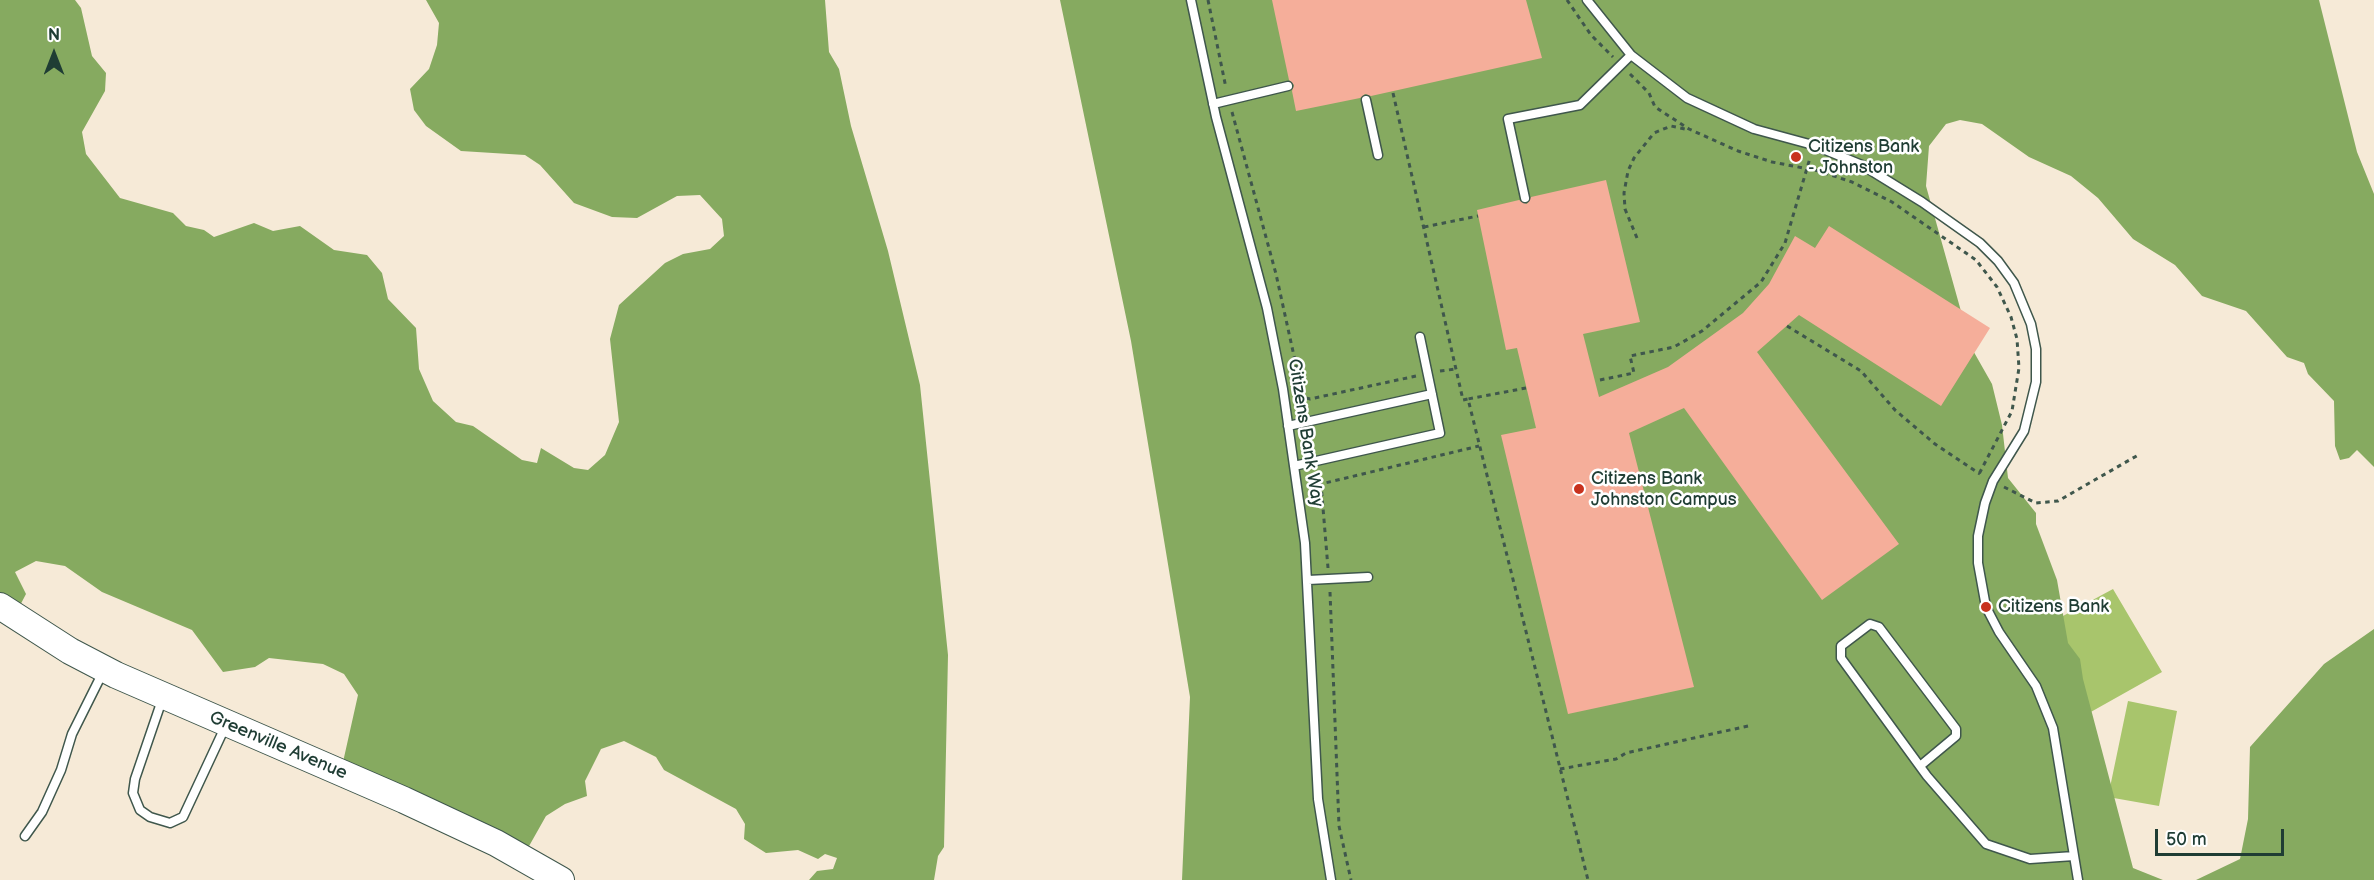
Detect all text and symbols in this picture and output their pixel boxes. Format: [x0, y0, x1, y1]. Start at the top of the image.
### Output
north arrow [24, 24, 84, 84]
text: N [48, 26, 60, 45]
place label: Citizens Bank - Johnston [1808, 136, 1919, 178]
marker: Citizens Bank - Johnston [1789, 150, 1803, 164]
street label: Citizens Bank Way [1283, 357, 1327, 509]
place label: Citizens Bank Johnston Campus [1591, 468, 1737, 510]
marker: Citizens Bank Johnston Campus [1572, 482, 1586, 496]
place label: Citizens Bank [1998, 596, 2109, 618]
marker: Citizens Bank [1979, 600, 1993, 614]
street label: Greenville Avenue [206, 707, 350, 785]
scale bar [2158, 817, 2287, 855]
text: 50 m [2166, 829, 2207, 850]

